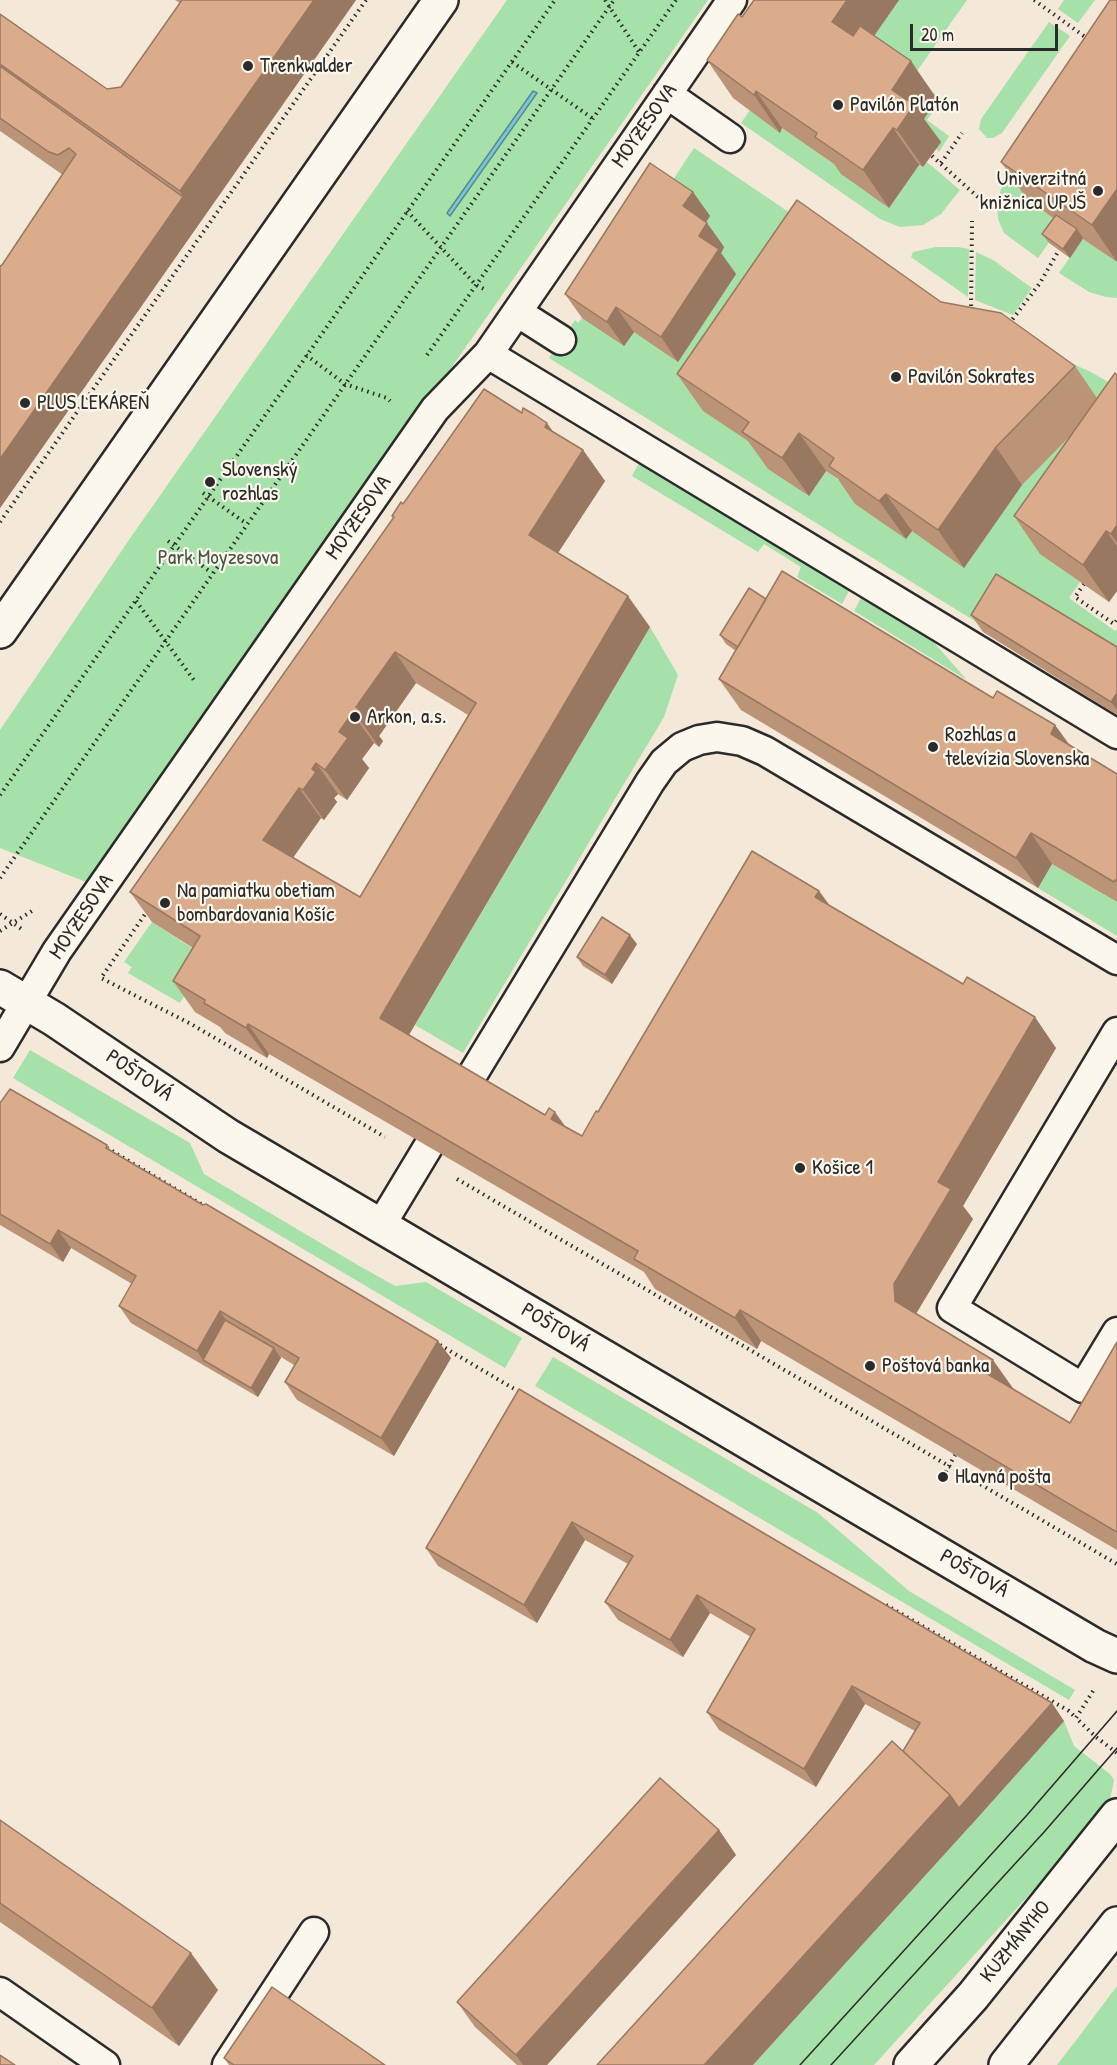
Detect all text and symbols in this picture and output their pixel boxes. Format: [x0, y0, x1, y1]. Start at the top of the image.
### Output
scale bar [913, 12, 1062, 50]
text: 20 m [921, 22, 954, 47]
place label: Trenkwalder [260, 53, 353, 79]
marker: Trenkwalder [241, 59, 255, 73]
street label: MOYZESOVA [607, 79, 683, 173]
place label: Pavilón Platón [850, 92, 959, 118]
marker: Pavilón Platón [831, 98, 845, 112]
place label: Univerzitná knižnica UPJŠ [980, 166, 1086, 216]
marker: Univerzitná knižnica UPJŠ [1091, 184, 1105, 198]
place label: Pavilón Sokrates [908, 364, 1035, 390]
marker: Pavilón Sokrates [889, 370, 903, 384]
place label: PLUS LEKÁREŇ [37, 390, 149, 416]
marker: PLUS LEKÁREŇ [18, 396, 32, 410]
place label: Slovenský rozhlas [222, 457, 298, 507]
street label: MOYZESOVA [321, 471, 397, 565]
marker: Slovenský rozhlas [203, 475, 217, 489]
park label: Park Moyzesova [158, 545, 278, 571]
place label: Arkon, a.s. [367, 704, 446, 730]
marker: Arkon, a.s. [348, 710, 362, 724]
place label: Rozhlas a televízia Slovenska [945, 722, 1089, 772]
marker: Rozhlas a televízia Slovenska [926, 740, 940, 754]
street label: MOYZESOVA [45, 870, 119, 964]
place label: Na pamiatku obetiam bombardovania Košíc [177, 878, 335, 928]
marker: Na pamiatku obetiam bombardovania Košíc [158, 896, 172, 910]
street label: POŠTOVÁ [101, 1045, 177, 1107]
place label: Košice 1 [812, 1155, 873, 1181]
marker: Košice 1 [793, 1161, 807, 1175]
street label: POŠTOVÁ [516, 1298, 594, 1358]
place label: Poštová banka [882, 1353, 989, 1379]
marker: Poštová banka [863, 1359, 877, 1373]
place label: Hlavná pošta [955, 1464, 1051, 1490]
marker: Hlavná pošta [936, 1470, 950, 1484]
street label: POŠTOVÁ [935, 1544, 1013, 1604]
street label: KUZMÁNYHO [975, 1896, 1057, 1988]

